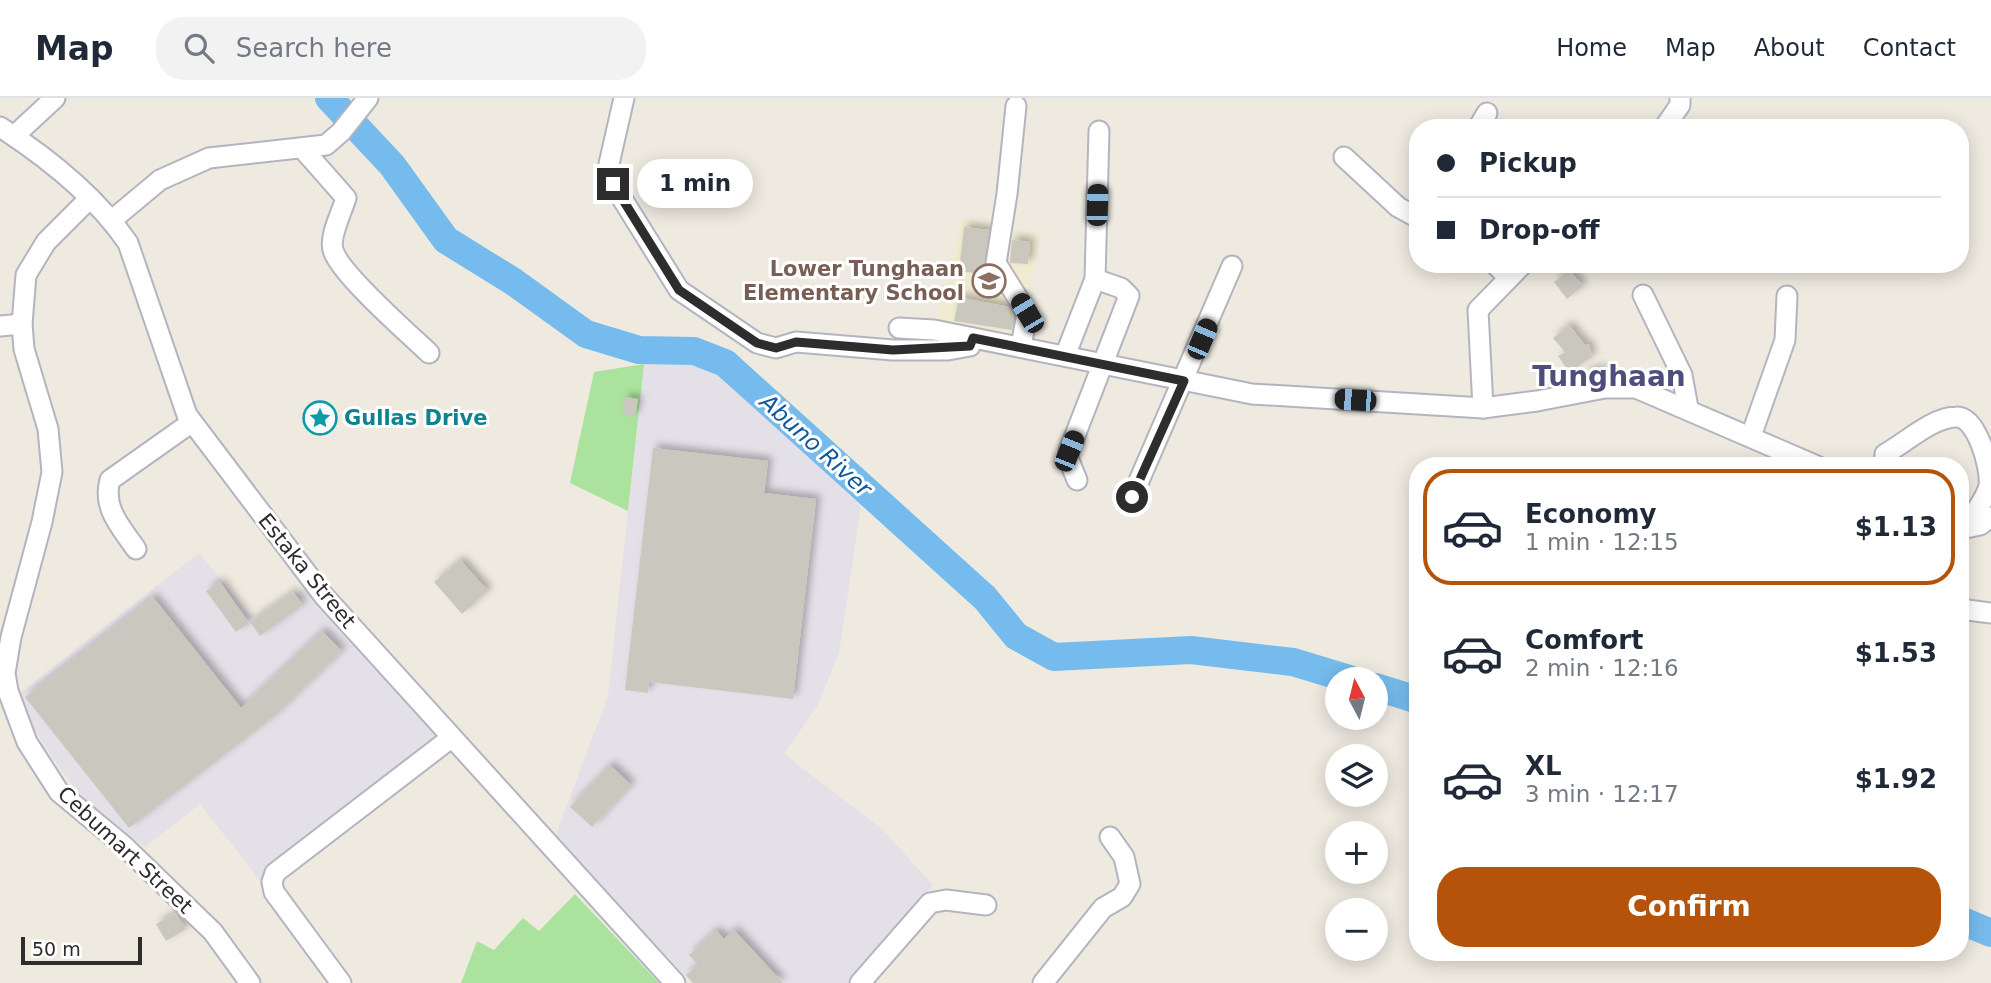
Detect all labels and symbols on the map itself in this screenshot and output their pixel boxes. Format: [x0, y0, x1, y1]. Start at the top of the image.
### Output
callout: 1 min [638, 160, 753, 208]
route end [597, 168, 629, 200]
car [1086, 184, 1109, 226]
place label: Lower Tunghaan Elementary School [743, 257, 964, 305]
school or university icon: Lower Tunghaan Elementary School [970, 262, 1008, 300]
car [1008, 290, 1047, 336]
car [1185, 316, 1220, 362]
district label: Tunghaan [1532, 360, 1686, 393]
water label: Abuno River [754, 387, 878, 503]
car [1334, 388, 1377, 412]
place icon: Gullas Drive [301, 399, 339, 437]
place label: Gullas Drive [344, 406, 487, 430]
car [1052, 428, 1087, 474]
route start [1116, 481, 1148, 513]
street label: Estaka Street [253, 509, 361, 633]
north arrow [1325, 667, 1388, 730]
street label: Cebumart Street [53, 782, 197, 918]
scale bar [21, 934, 142, 966]

